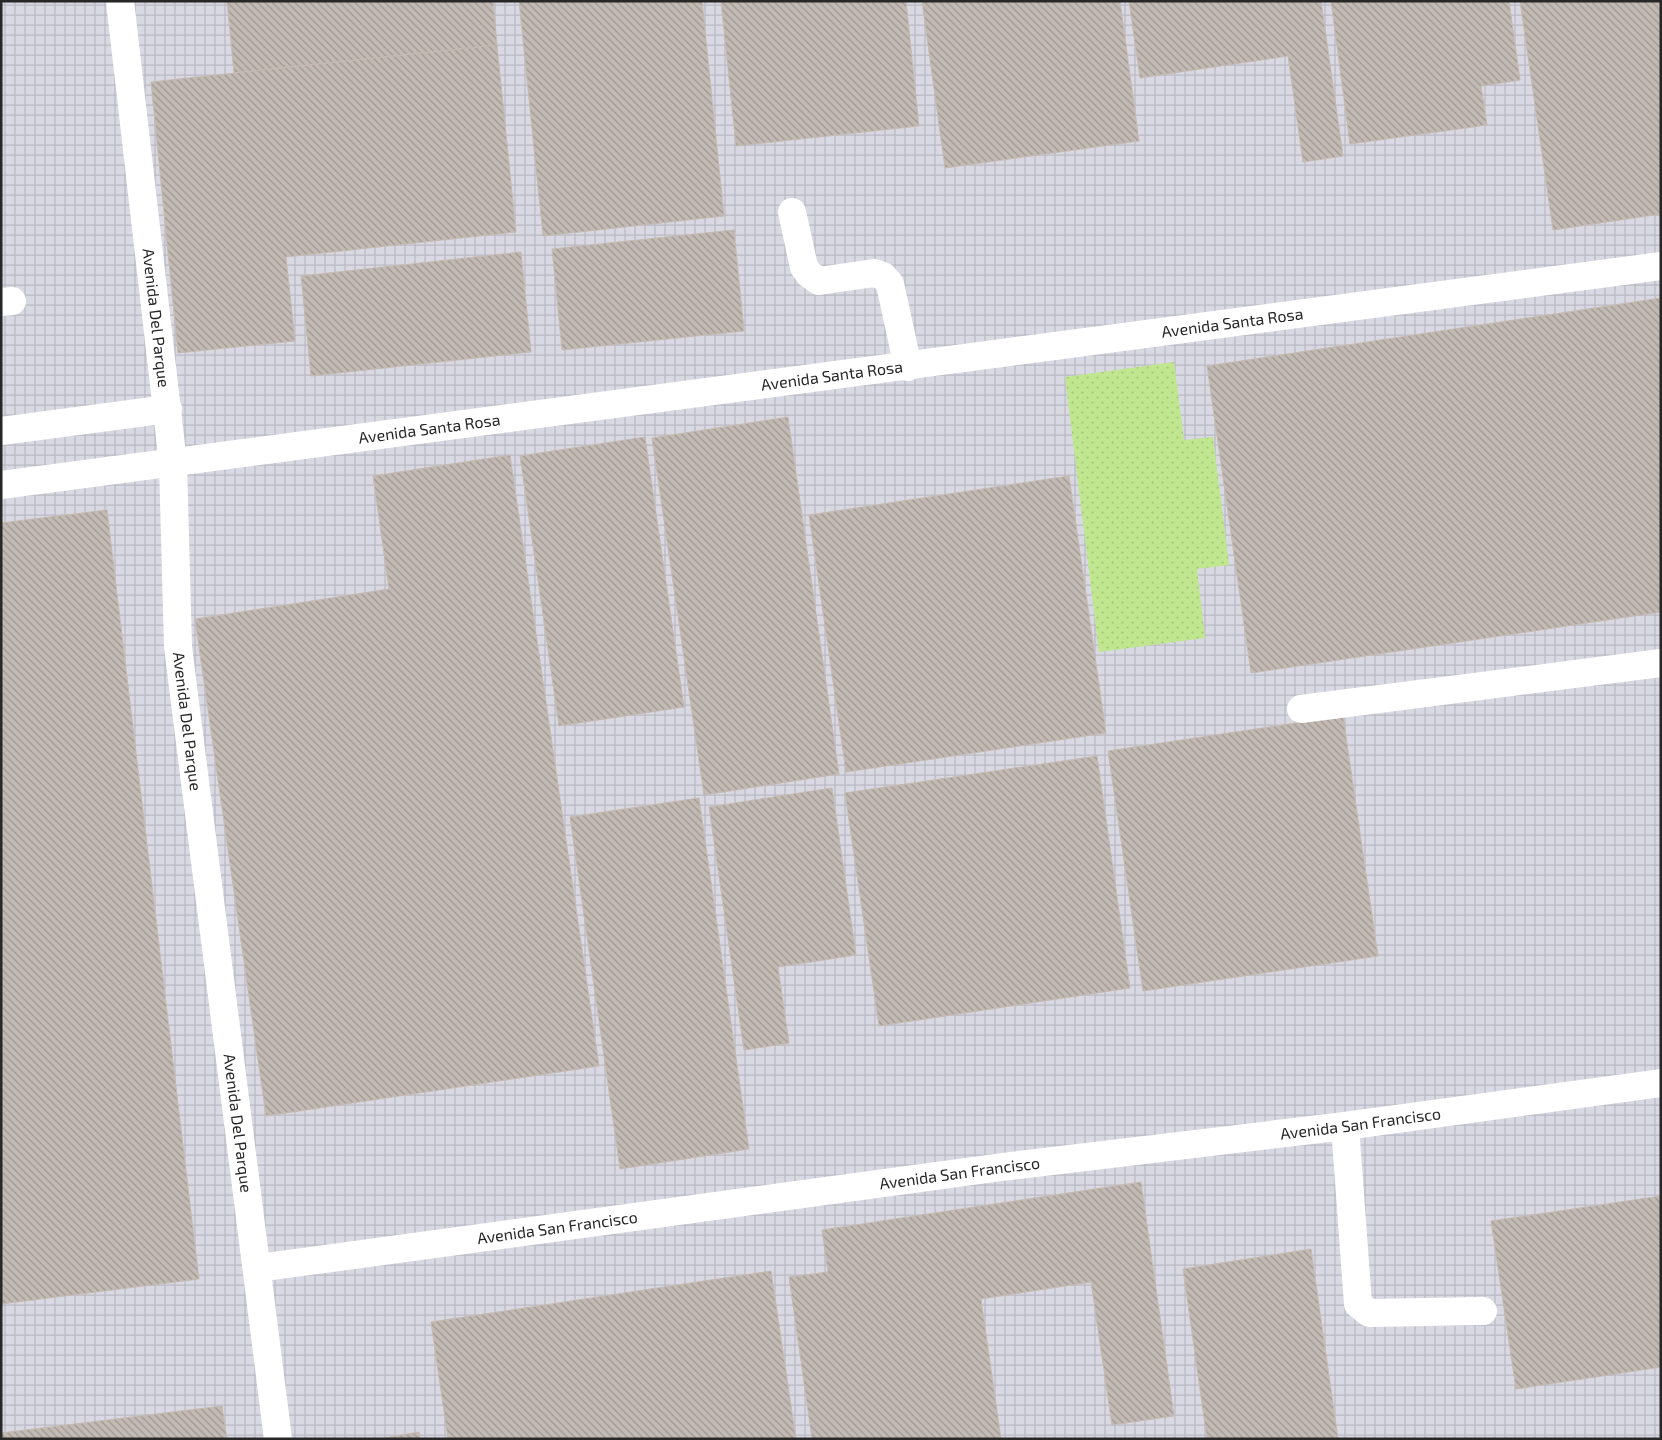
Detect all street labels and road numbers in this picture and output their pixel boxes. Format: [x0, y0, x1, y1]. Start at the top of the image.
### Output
street label: Avenida Del Parque [139, 247, 174, 388]
street label: Avenida Santa Rosa [1160, 303, 1304, 341]
street label: Avenida Santa Rosa [760, 356, 904, 394]
street label: Avenida Santa Rosa [357, 409, 501, 447]
street label: Avenida Del Parque [170, 651, 206, 792]
street label: Avenida Del Parque [220, 1052, 257, 1194]
street label: Avenida San Francisco [1279, 1103, 1442, 1143]
street label: Avenida San Francisco [878, 1153, 1041, 1193]
street label: Avenida San Francisco [476, 1207, 639, 1247]

